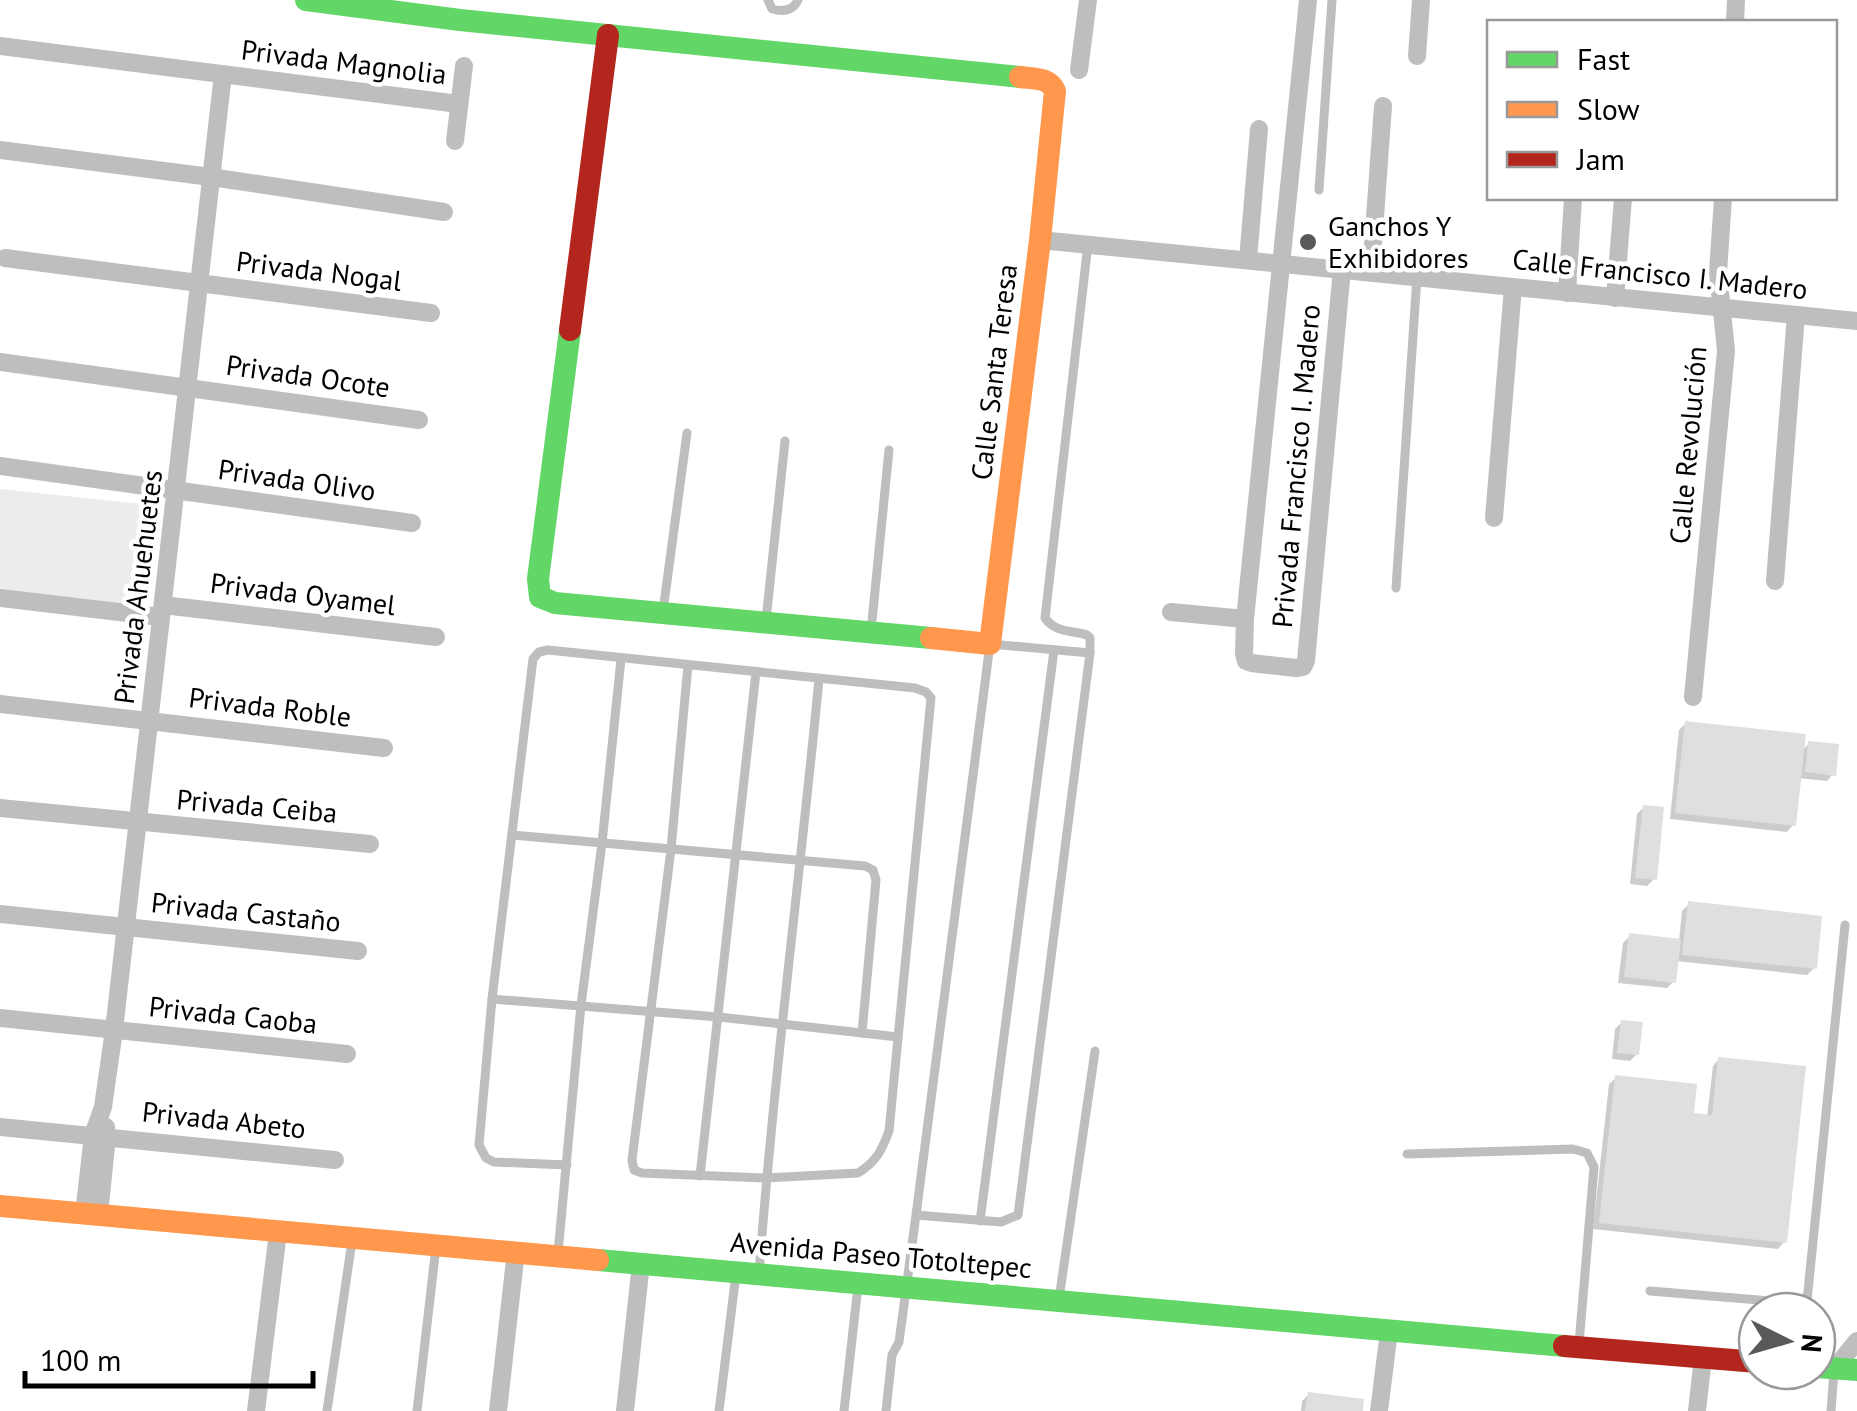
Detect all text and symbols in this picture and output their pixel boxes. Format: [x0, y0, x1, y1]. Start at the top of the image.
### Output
legend [1487, 20, 1837, 200]
street label: Privada Magnolia [239, 31, 449, 92]
text: Fast [1577, 39, 1630, 78]
text: Slow [1577, 89, 1640, 128]
text: Jam [1575, 139, 1625, 178]
place label: Ganchos Y Exhibidores [1328, 207, 1468, 276]
marker: Ganchos Y Exhibidores [1297, 231, 1319, 253]
street label: Calle Francisco I. Madero [1511, 240, 1809, 307]
street label: Privada Nogal [234, 242, 404, 299]
street label: Calle Santa Teresa [962, 262, 1025, 482]
street label: Privada Francisco I. Madero [1263, 303, 1328, 629]
street label: Calle Revolución [1660, 345, 1715, 545]
street label: Privada Ocote [224, 346, 392, 405]
street label: Privada Olivo [216, 450, 378, 509]
street label: Privada Ahuehuetes [105, 468, 170, 706]
street label: Privada Oyamel [208, 564, 398, 623]
street label: Privada Roble [187, 678, 353, 735]
street label: Privada Ceiba [175, 780, 339, 831]
street label: Privada Castaño [149, 883, 343, 940]
street label: Privada Caoba [147, 987, 319, 1042]
street label: Privada Abeto [140, 1093, 308, 1147]
street label: Avenida Paseo Totoltepec [729, 1223, 1033, 1286]
north arrow [1737, 1291, 1837, 1391]
scale bar [25, 1326, 312, 1388]
text: N [1793, 1332, 1832, 1354]
text: 100 m [40, 1340, 121, 1379]

